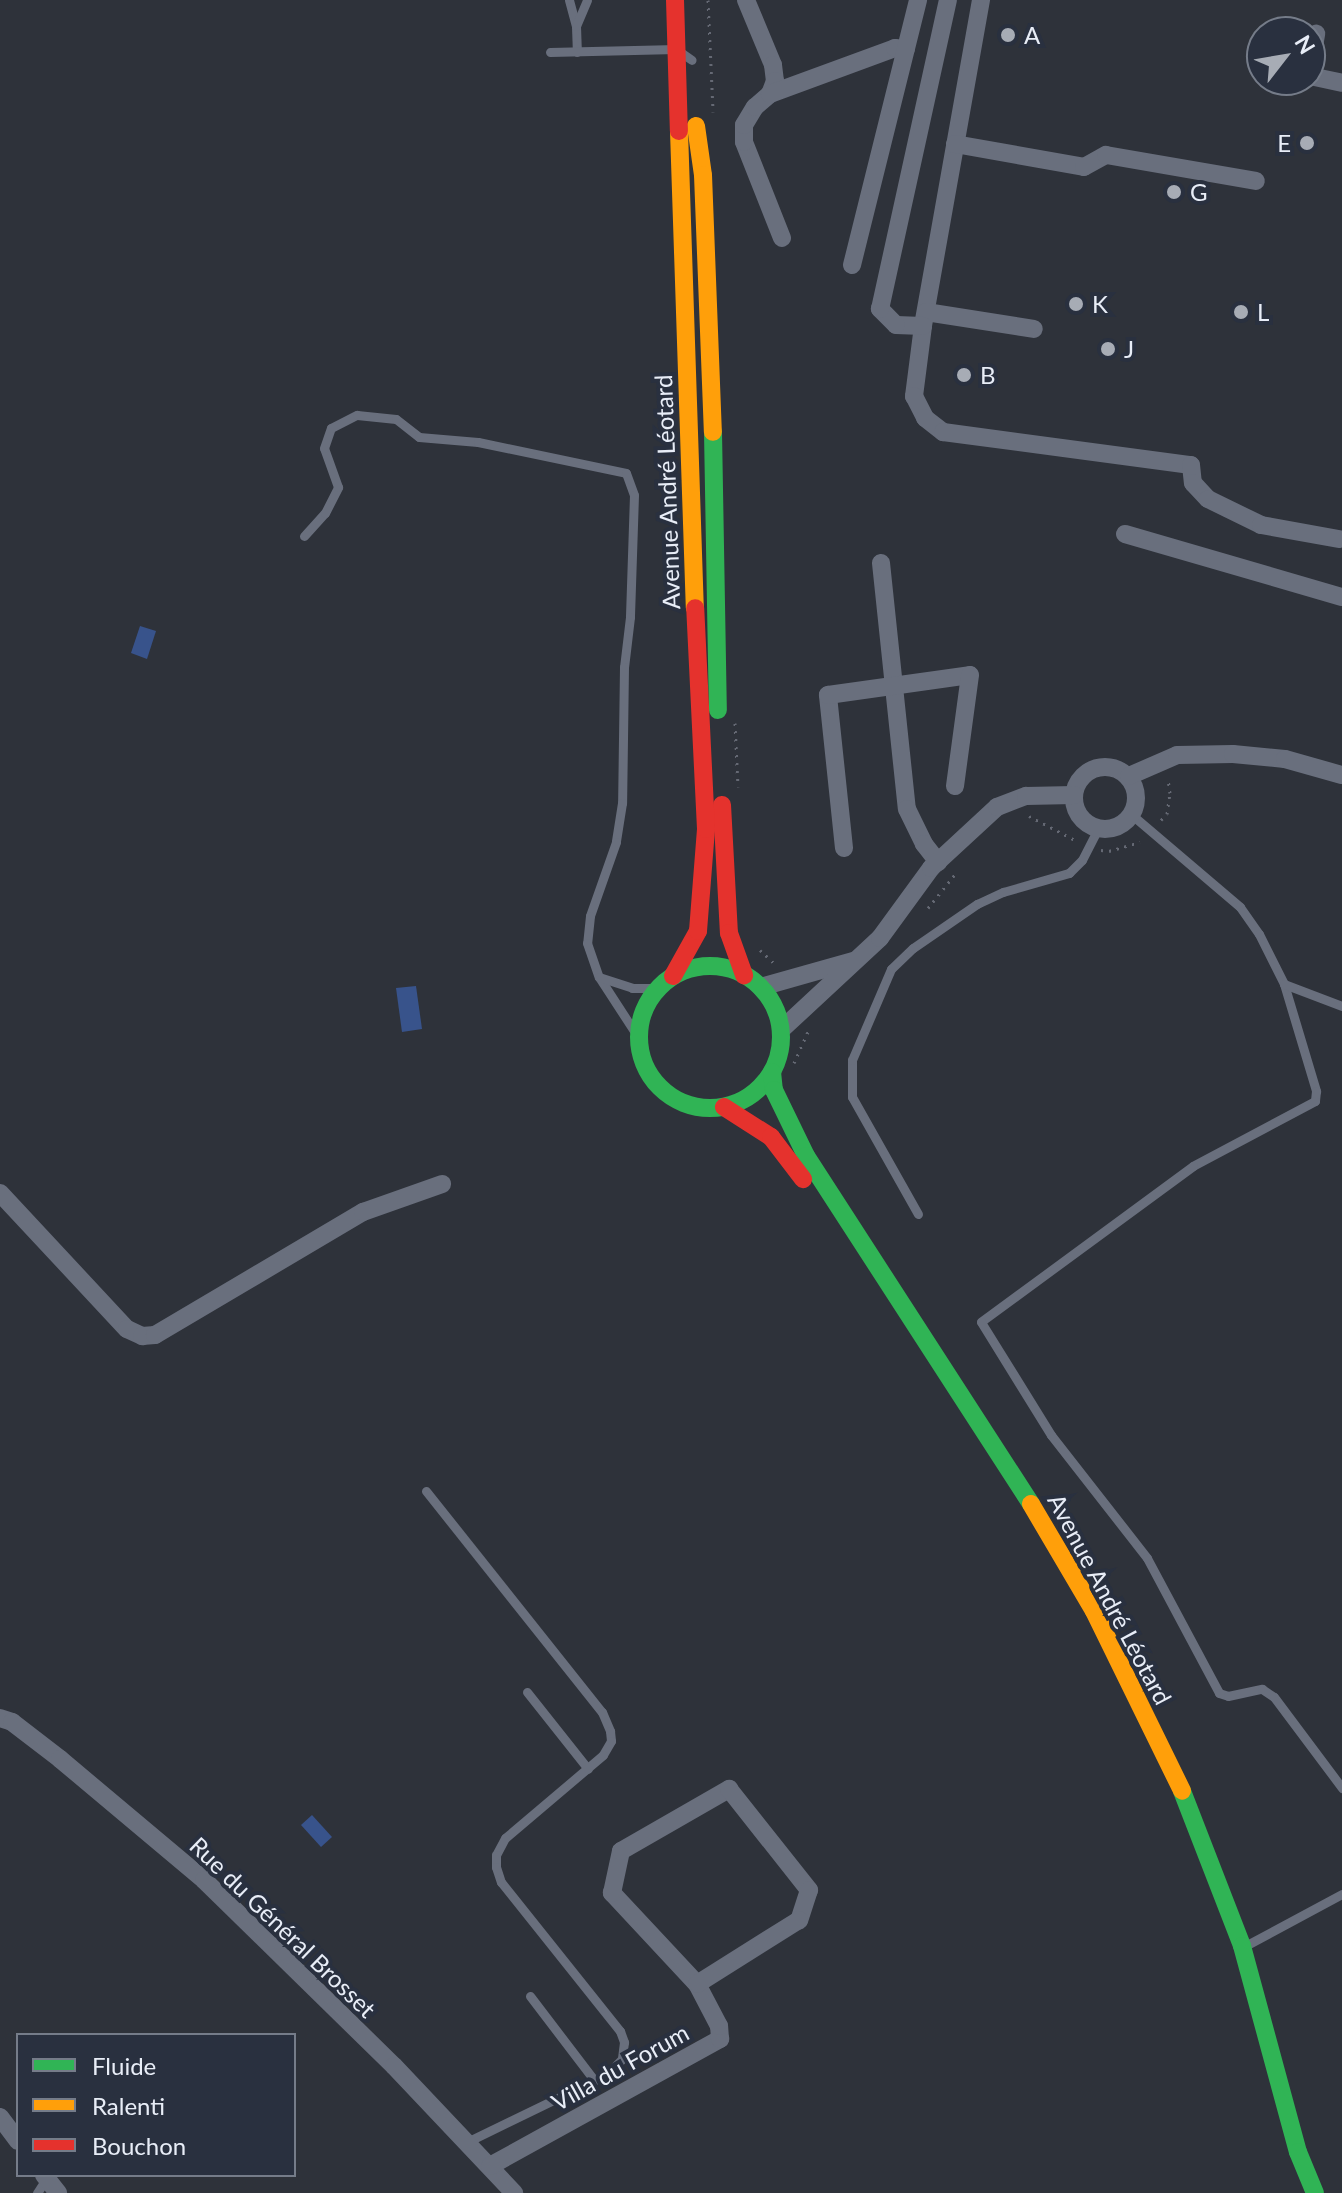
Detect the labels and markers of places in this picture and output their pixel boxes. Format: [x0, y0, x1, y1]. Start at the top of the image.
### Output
place label: A [1024, 21, 1040, 49]
marker: A [999, 26, 1017, 44]
place label: E [1277, 129, 1291, 157]
marker: E [1298, 134, 1316, 152]
place label: G [1190, 178, 1208, 206]
marker: G [1165, 183, 1183, 201]
place label: K [1092, 290, 1108, 318]
marker: K [1067, 295, 1085, 313]
place label: L [1257, 298, 1269, 326]
marker: L [1232, 303, 1250, 321]
place label: J [1124, 335, 1134, 363]
marker: J [1099, 340, 1117, 358]
place label: B [980, 361, 996, 389]
marker: B [955, 366, 973, 384]

